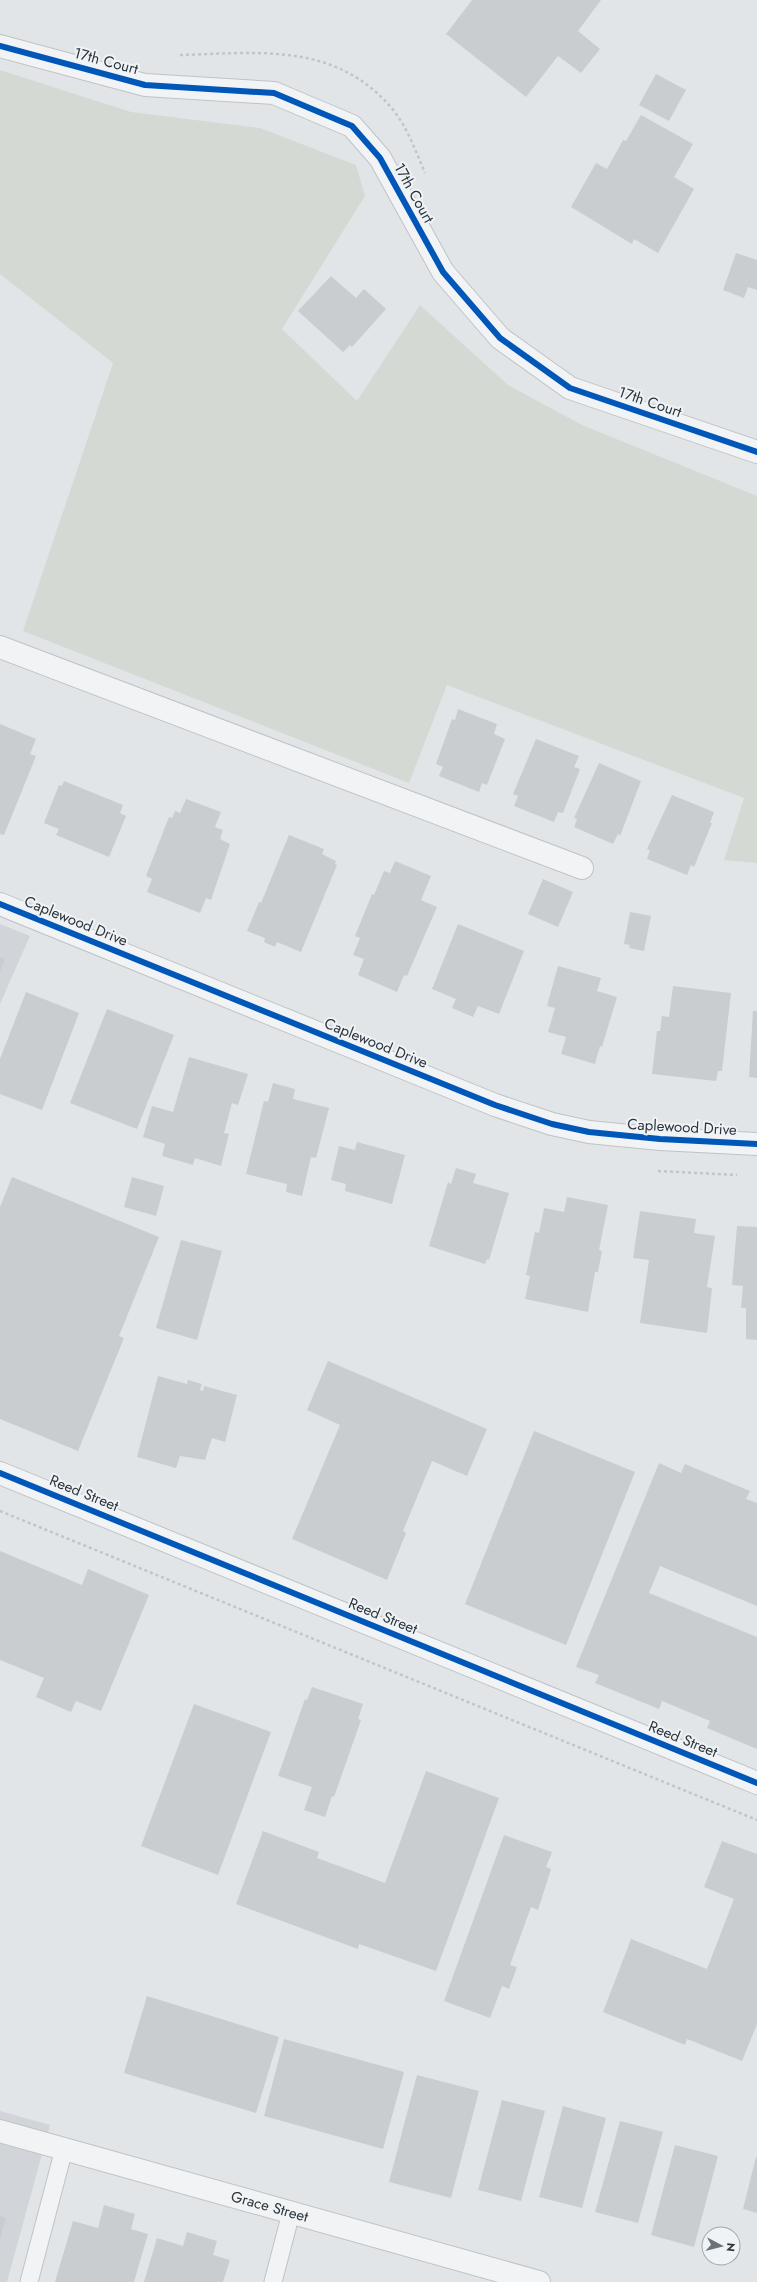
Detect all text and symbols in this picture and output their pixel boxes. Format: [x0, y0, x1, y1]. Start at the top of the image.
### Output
street label: 17th Court [71, 42, 141, 80]
street label: 17th Court [388, 159, 440, 227]
street label: 17th Court [615, 381, 685, 423]
street label: Caplewood Drive [21, 890, 131, 952]
street label: Caplewood Drive [321, 1012, 431, 1074]
street label: Caplewood Drive [627, 1113, 738, 1141]
street label: Reed Street [46, 1469, 122, 1517]
street label: Reed Street [345, 1592, 421, 1640]
street label: Reed Street [645, 1715, 721, 1763]
street label: Grace Street [228, 2185, 311, 2228]
north arrow [701, 2226, 741, 2266]
text: N [722, 2242, 739, 2253]

